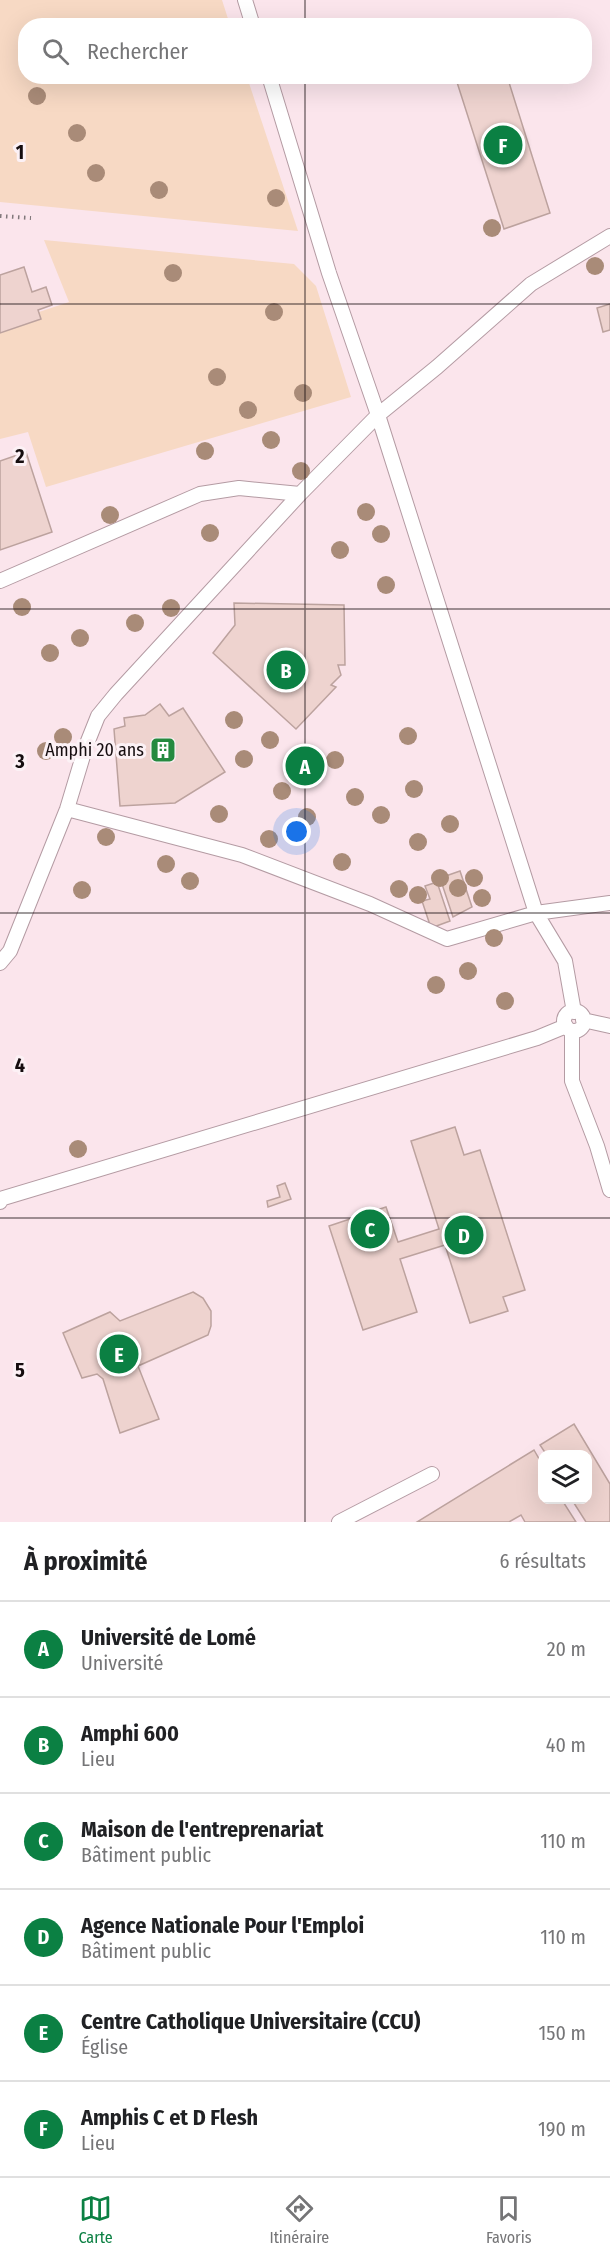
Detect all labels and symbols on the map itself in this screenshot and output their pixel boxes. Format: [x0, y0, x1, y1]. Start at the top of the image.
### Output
pin: F [484, 122, 522, 168]
text: 1 [16, 140, 24, 164]
text: 2 [14, 444, 25, 468]
pin: B [266, 648, 306, 692]
building icon: Amphi 20 ans [148, 735, 178, 765]
place label: Amphi 20 ans [45, 739, 144, 761]
pin: A [286, 744, 324, 789]
text: 3 [14, 749, 25, 773]
your location [282, 817, 311, 846]
text: 4 [15, 1053, 25, 1077]
pin: C [350, 1206, 389, 1252]
pin: D [444, 1212, 484, 1258]
pin: E [100, 1332, 138, 1376]
text: 5 [15, 1358, 25, 1382]

